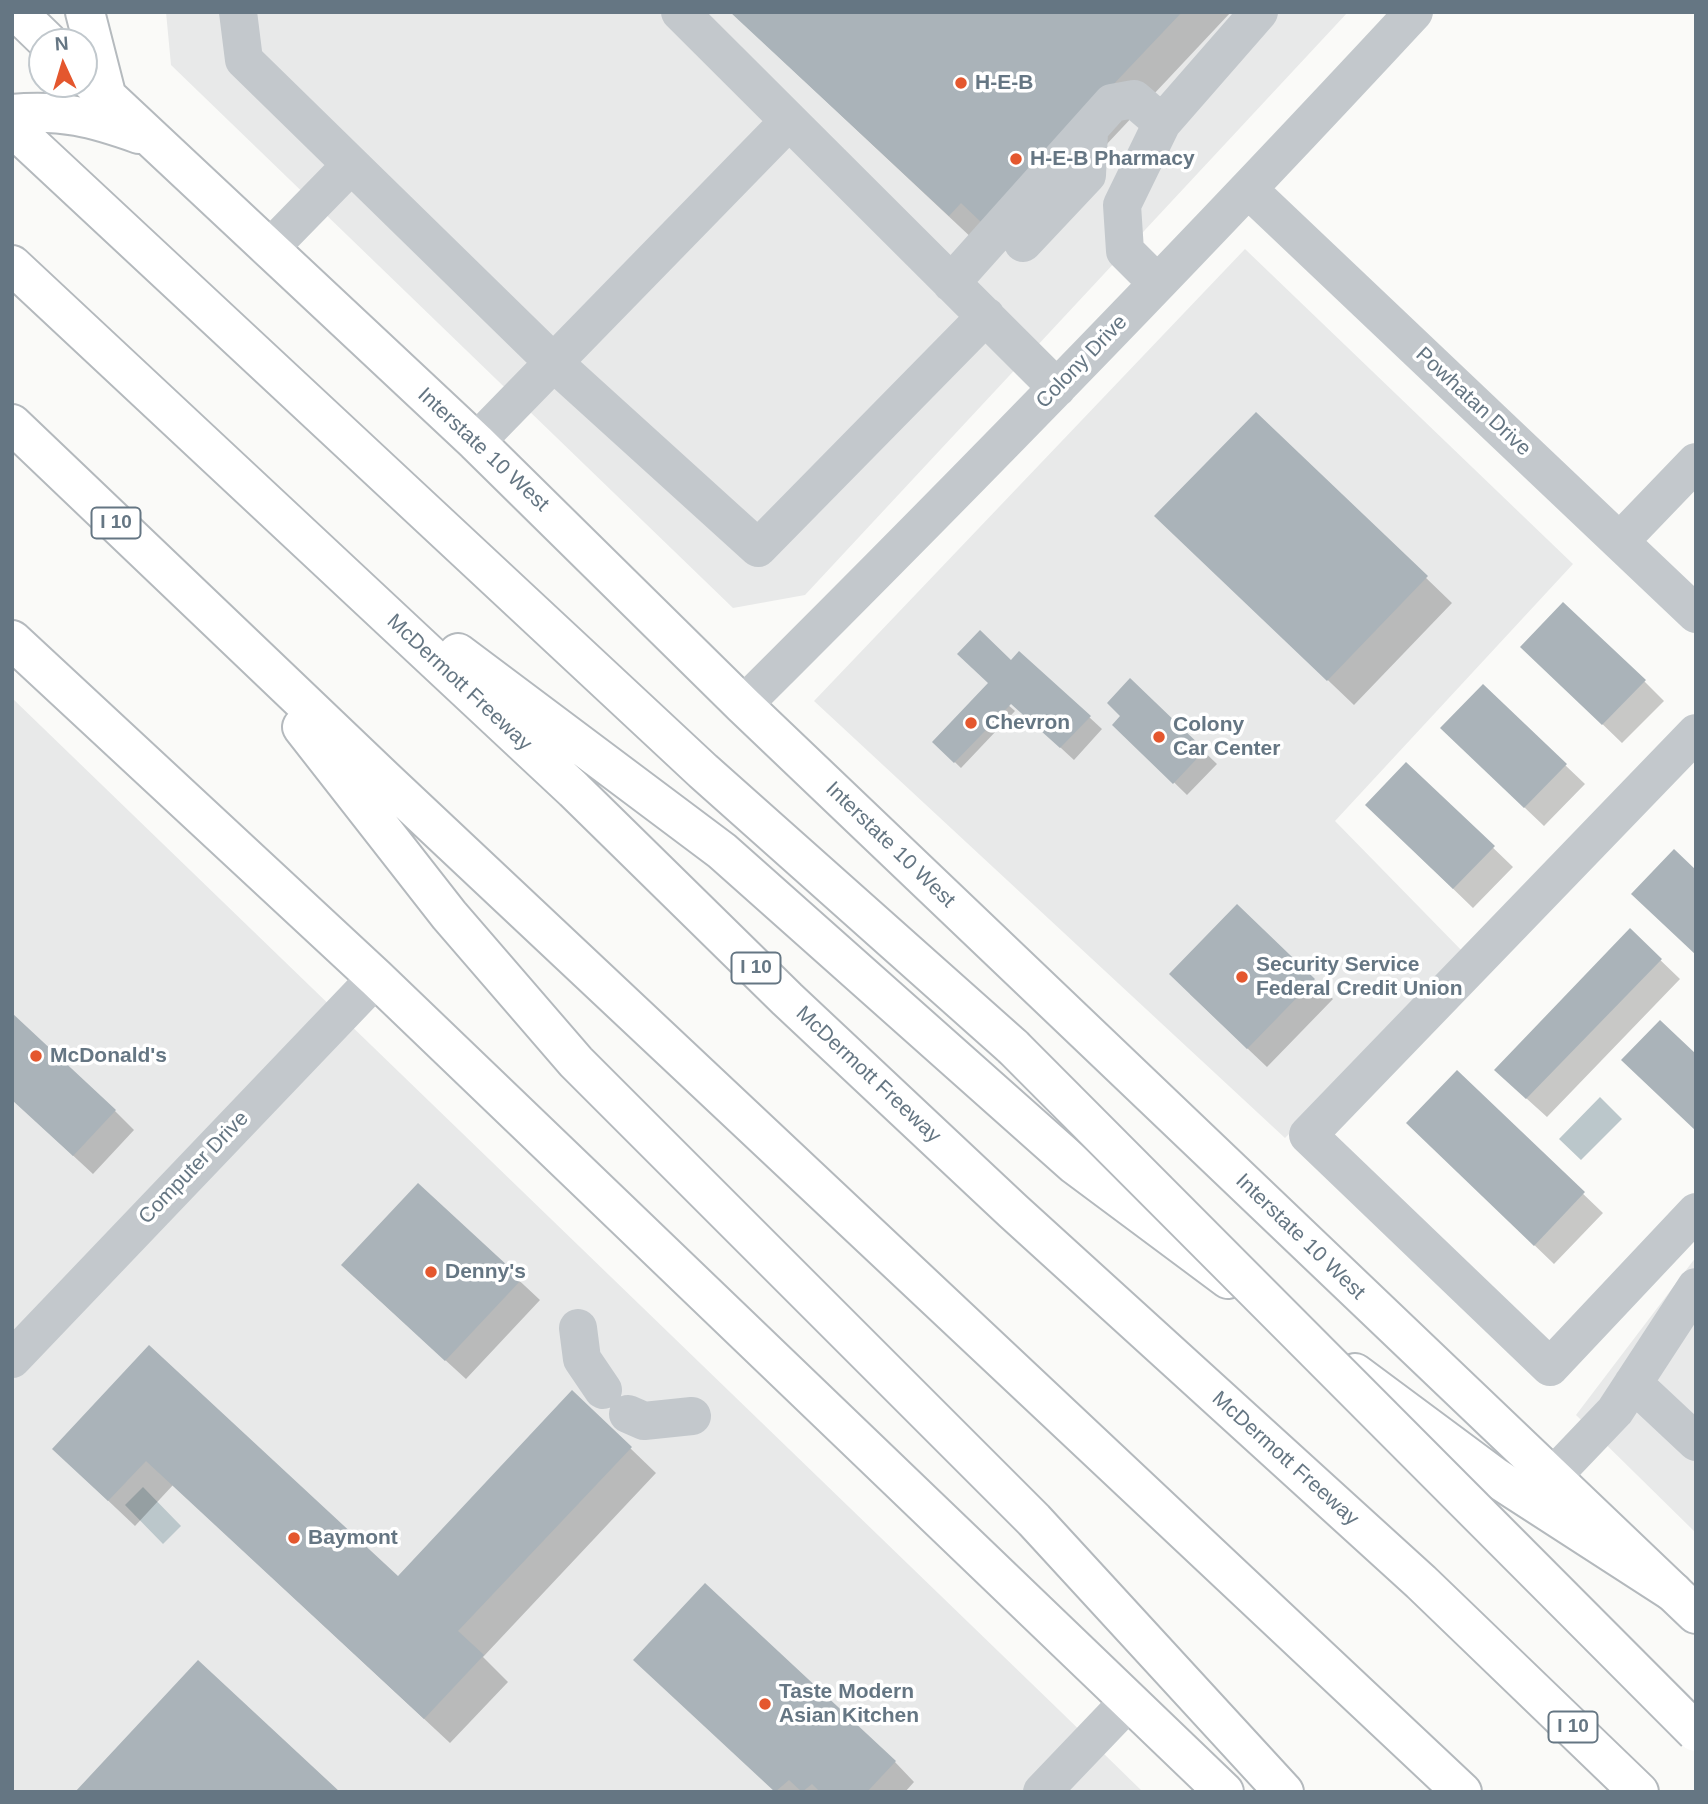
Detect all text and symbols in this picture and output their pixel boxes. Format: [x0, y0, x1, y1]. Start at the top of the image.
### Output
north arrow [28, 28, 98, 98]
text: N [54, 33, 69, 55]
place label: H-E-B [975, 70, 1033, 96]
marker: H-E-B [953, 75, 969, 91]
place label: H-E-B Pharmacy [1030, 146, 1195, 172]
marker: H-E-B Pharmacy [1008, 151, 1024, 167]
street label: Colony Drive [1031, 310, 1133, 414]
street label: Powhatan Drive [1410, 342, 1536, 462]
street label: Interstate 10 West [412, 383, 554, 517]
road number: I 10 [92, 508, 140, 538]
street label: McDermott Freeway [381, 609, 537, 757]
place label: Chevron [985, 710, 1070, 736]
place label: Colony Car Center [1173, 712, 1280, 762]
marker: Chevron [963, 715, 979, 731]
marker: Colony Car Center [1151, 729, 1167, 745]
street label: Interstate 10 West [820, 777, 960, 913]
road number: I 10 [732, 952, 780, 984]
place label: Security Service Federal Credit Union [1256, 952, 1463, 1002]
marker: Security Service Federal Credit Union [1234, 969, 1250, 985]
street label: McDermott Freeway [790, 1001, 946, 1149]
place label: McDonald's [50, 1043, 167, 1069]
marker: McDonald's [28, 1048, 44, 1064]
street label: Computer Drive [134, 1106, 254, 1230]
street label: Interstate 10 West [1230, 1169, 1370, 1305]
place label: Denny's [445, 1259, 526, 1285]
marker: Denny's [423, 1264, 439, 1280]
street label: McDermott Freeway [1206, 1386, 1364, 1532]
place label: Baymont [308, 1525, 398, 1551]
marker: Baymont [286, 1530, 302, 1546]
place label: Taste Modern Asian Kitchen [779, 1679, 919, 1729]
marker: Taste Modern Asian Kitchen [757, 1696, 773, 1712]
road number: I 10 [1548, 1712, 1598, 1742]

